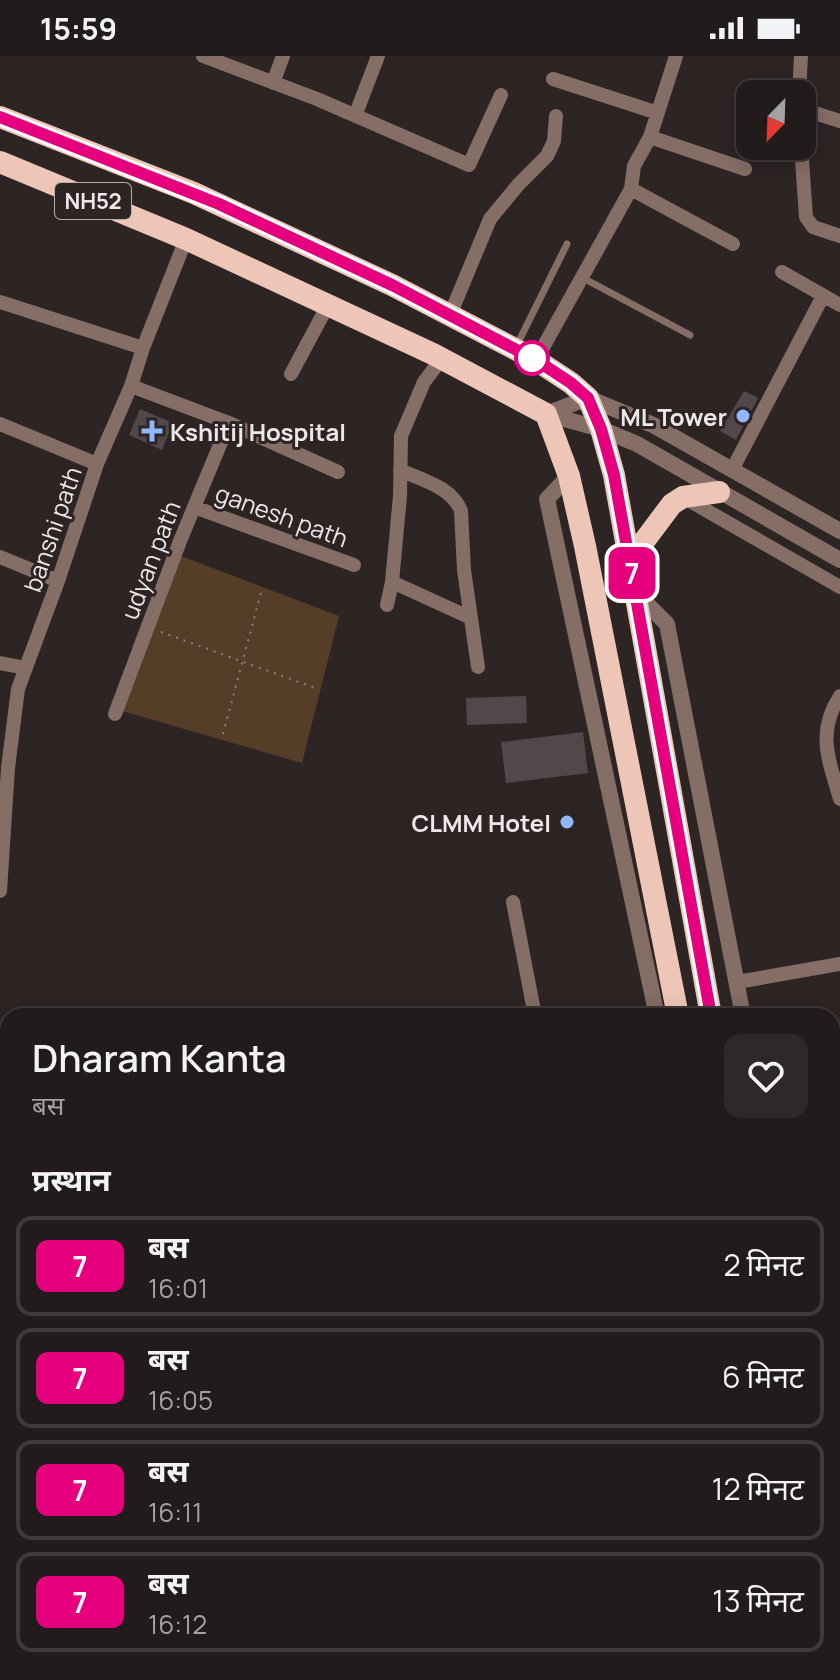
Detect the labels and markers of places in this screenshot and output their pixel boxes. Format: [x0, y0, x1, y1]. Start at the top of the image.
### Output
unlabelled marker [515, 341, 549, 375]
place label: ML Tower [620, 400, 727, 433]
marker: ML Tower [734, 407, 752, 425]
place label: Kshitij Hospital [170, 415, 346, 448]
marker: Kshitij Hospital [141, 420, 163, 442]
place label: CLMM Hotel [412, 806, 551, 839]
marker: CLMM Hotel [558, 813, 576, 831]

